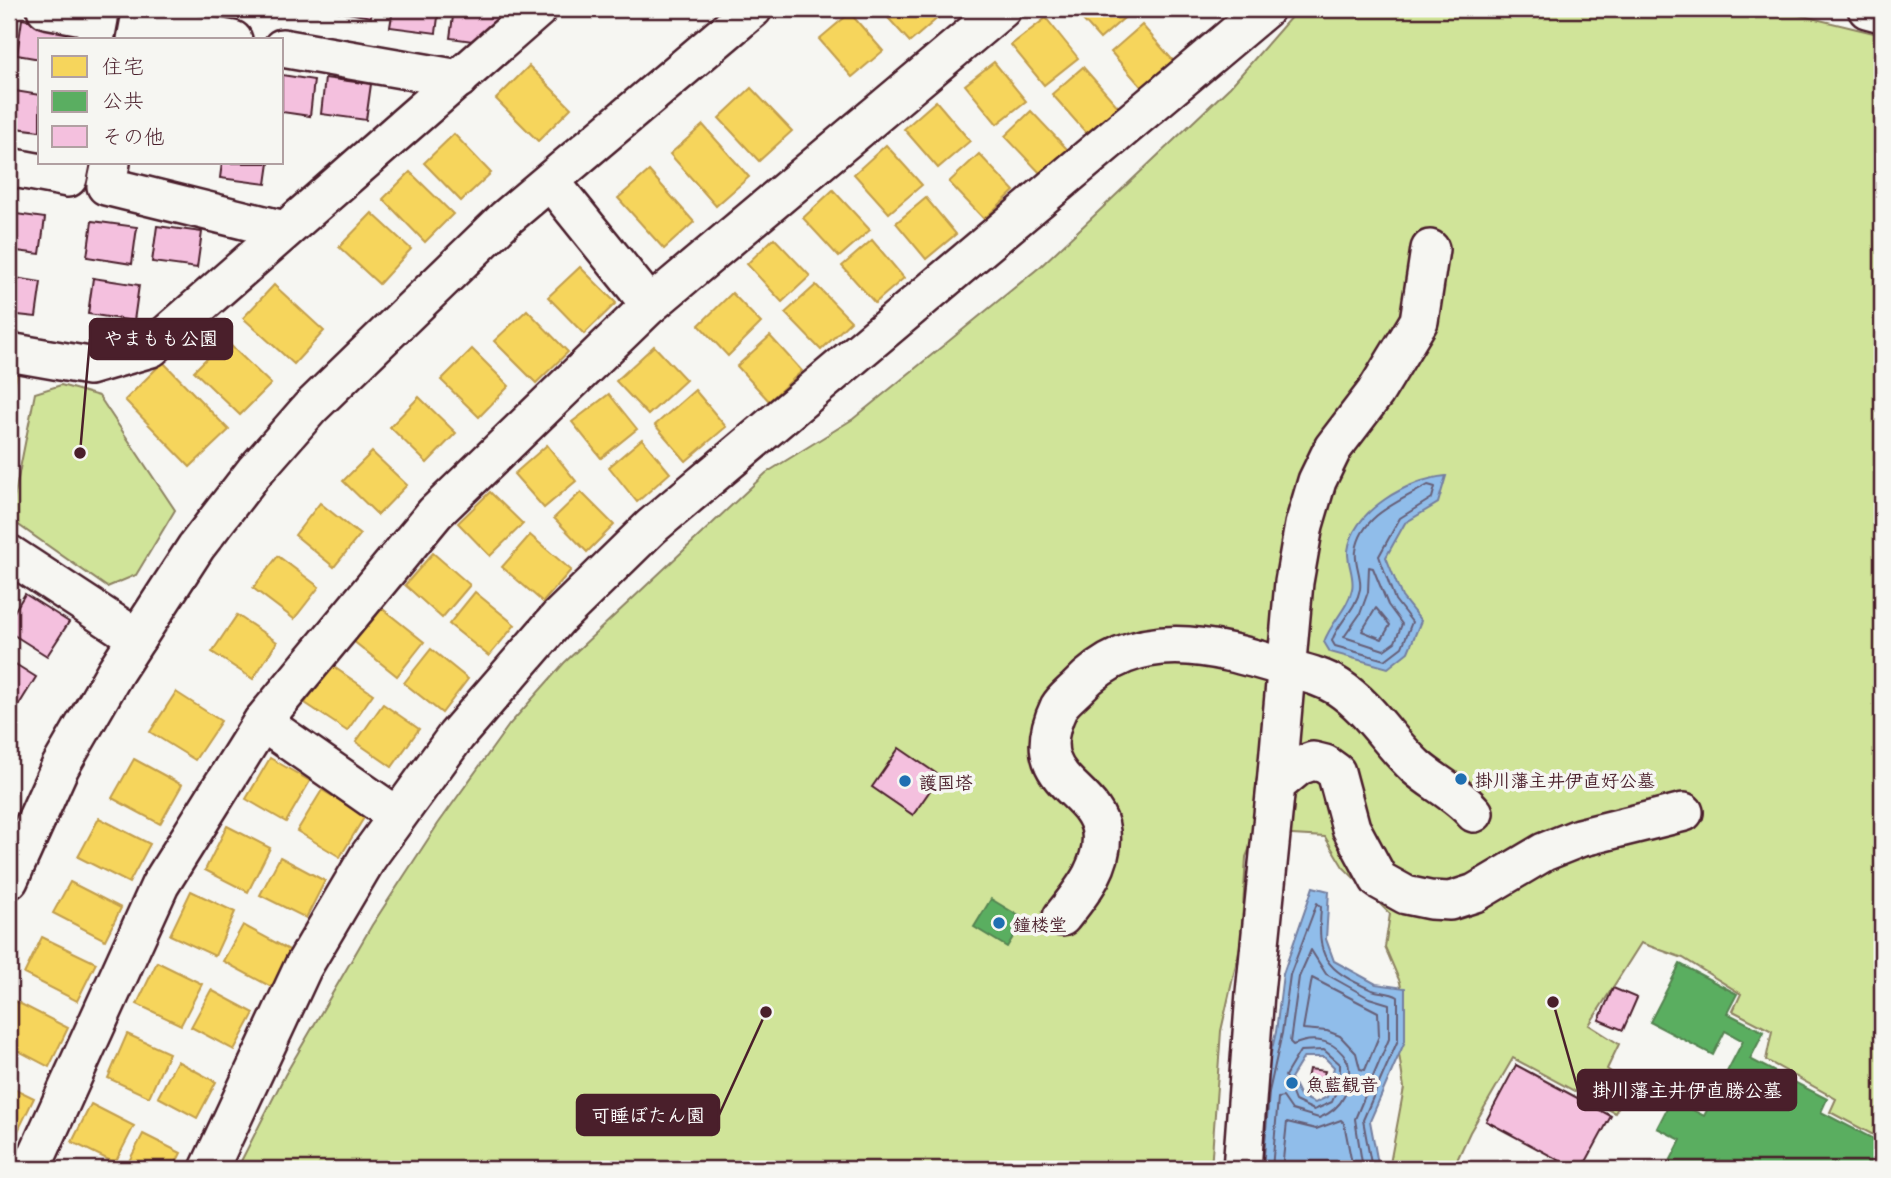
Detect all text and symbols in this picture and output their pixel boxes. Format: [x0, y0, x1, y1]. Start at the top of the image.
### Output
legend [38, 38, 284, 164]
text: 住宅 [102, 49, 144, 81]
text: 公共 [102, 83, 144, 115]
text: その他 [102, 119, 165, 151]
callout: やまもも公園 [90, 319, 232, 359]
text: やまもも公園 [104, 323, 218, 351]
place label: 掛川藩主井伊直好公墓 [1475, 766, 1655, 793]
place label: 護国塔 [919, 768, 973, 795]
marker: 掛川藩主井伊直好公墓 [1453, 771, 1469, 787]
marker: 護国塔 [897, 773, 913, 789]
place label: 鐘楼堂 [1013, 910, 1067, 937]
marker: 鐘楼堂 [991, 915, 1007, 931]
place label: 魚藍観音 [1306, 1070, 1378, 1097]
callout: 掛川藩主井伊直勝公墓 [1578, 1070, 1796, 1110]
marker: 魚藍観音 [1284, 1075, 1300, 1091]
text: 掛川藩主井伊直勝公墓 [1592, 1075, 1782, 1103]
callout: 可睡ぼたん園 [577, 1095, 719, 1135]
text: 可睡ぼたん園 [591, 1100, 705, 1128]

